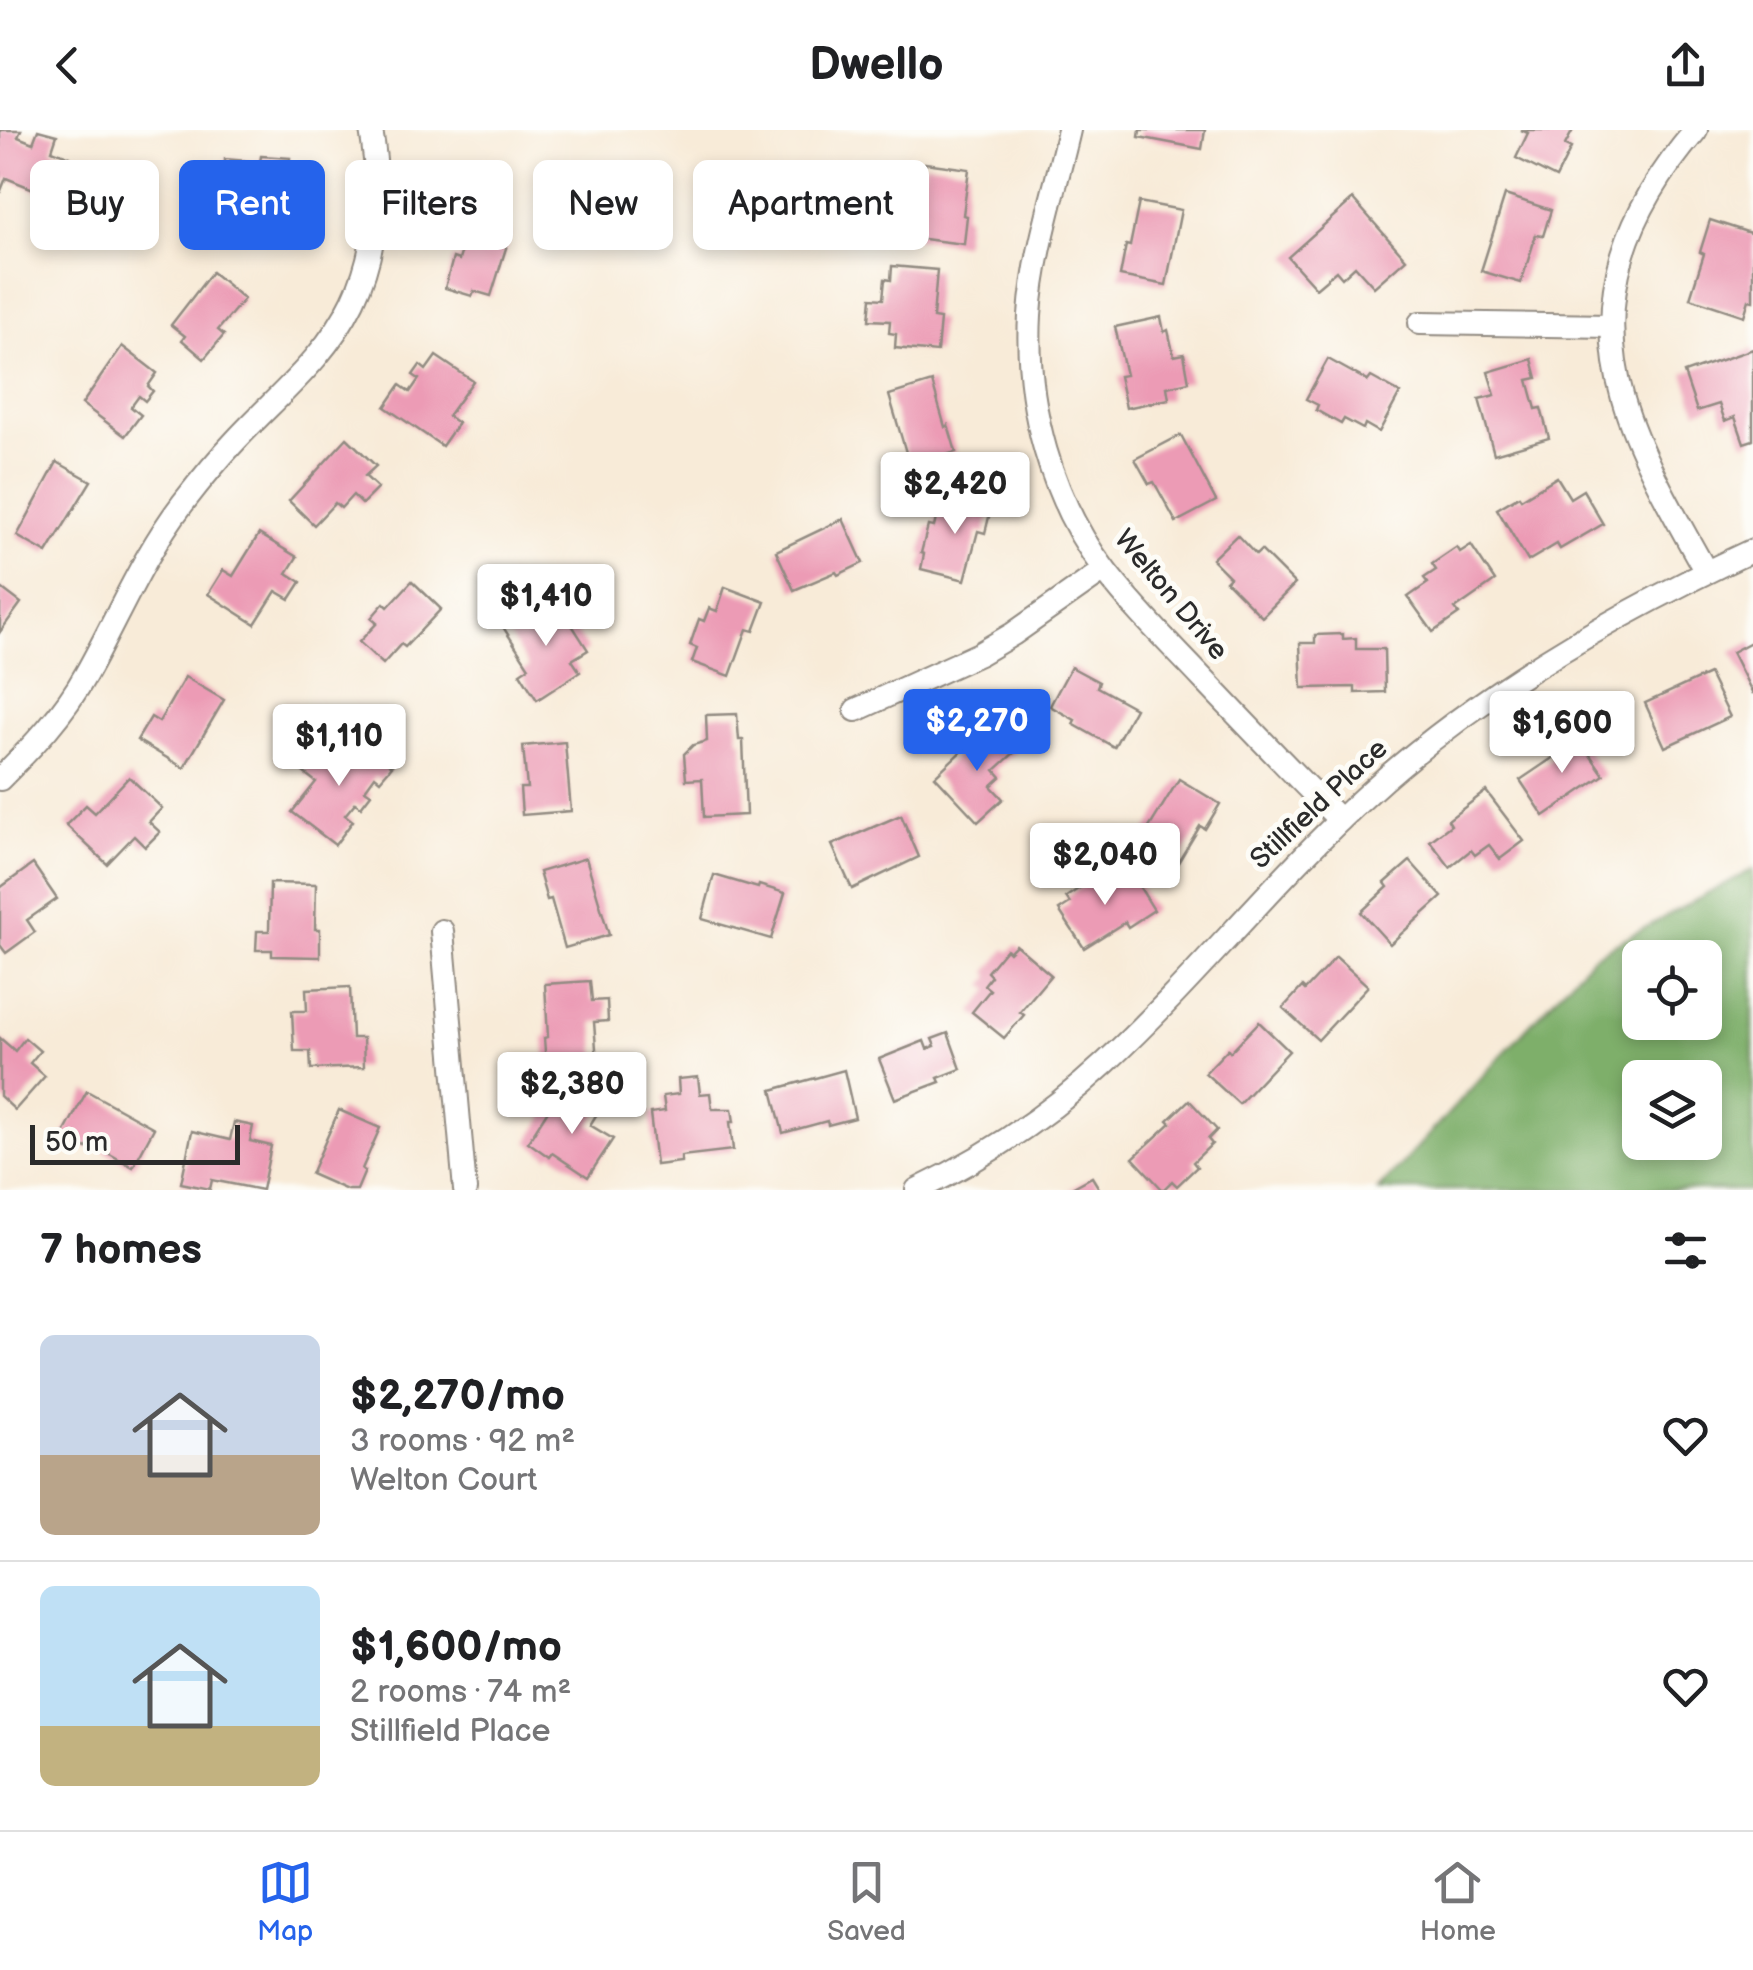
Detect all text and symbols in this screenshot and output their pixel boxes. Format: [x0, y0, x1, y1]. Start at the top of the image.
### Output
icon: back [40, 38, 95, 93]
text: Dwello [809, 38, 944, 93]
icon: share [1658, 38, 1713, 93]
chip: Buy [30, 160, 159, 250]
chip: Rent [179, 160, 325, 250]
chip: Filters [345, 160, 513, 250]
chip: New [533, 160, 673, 250]
chip: Apartment [693, 160, 929, 250]
pin: $2,420 [874, 452, 1036, 537]
text: $2,420 [903, 465, 1007, 504]
street label: Welton Drive [1107, 523, 1235, 667]
pin: $1,410 [465, 564, 627, 649]
text: $1,410 [499, 577, 593, 616]
pin: $2,270 [896, 689, 1058, 774]
pin: $1,600 [1481, 691, 1643, 776]
text: $2,270 [925, 702, 1029, 741]
pin: $1,110 [258, 704, 420, 789]
text: $1,600 [1512, 704, 1612, 743]
text: $1,110 [295, 717, 383, 756]
street label: Stillfield Place [1244, 732, 1394, 876]
pin: $2,040 [1024, 823, 1186, 908]
text: $2,040 [1052, 836, 1158, 875]
map controls [1622, 940, 1722, 1160]
button: locate [1622, 940, 1722, 1040]
pin: $2,380 [491, 1052, 653, 1137]
button: layers [1622, 1060, 1722, 1160]
text: $2,380 [519, 1065, 625, 1104]
scale bar [30, 1120, 240, 1164]
text: 50 m [45, 1126, 108, 1159]
icon: filters [1658, 1223, 1713, 1278]
text: 7 homes [40, 1225, 202, 1276]
text: $2,270/mo [350, 1371, 565, 1422]
icon: home [120, 1375, 240, 1495]
icon: heart [1658, 1408, 1713, 1463]
text: 3 rooms · 92 m² [350, 1422, 575, 1461]
text: Welton Court [350, 1461, 537, 1500]
text: $1,600/mo [350, 1622, 562, 1673]
icon: home [120, 1626, 240, 1746]
icon: heart [1658, 1659, 1713, 1714]
text: 2 rooms · 74 m² [350, 1673, 571, 1712]
text: Stillfield Place [350, 1712, 551, 1751]
tab: Map [257, 1855, 313, 1948]
tab: Saved [827, 1855, 906, 1948]
tab: Home [1420, 1855, 1496, 1948]

